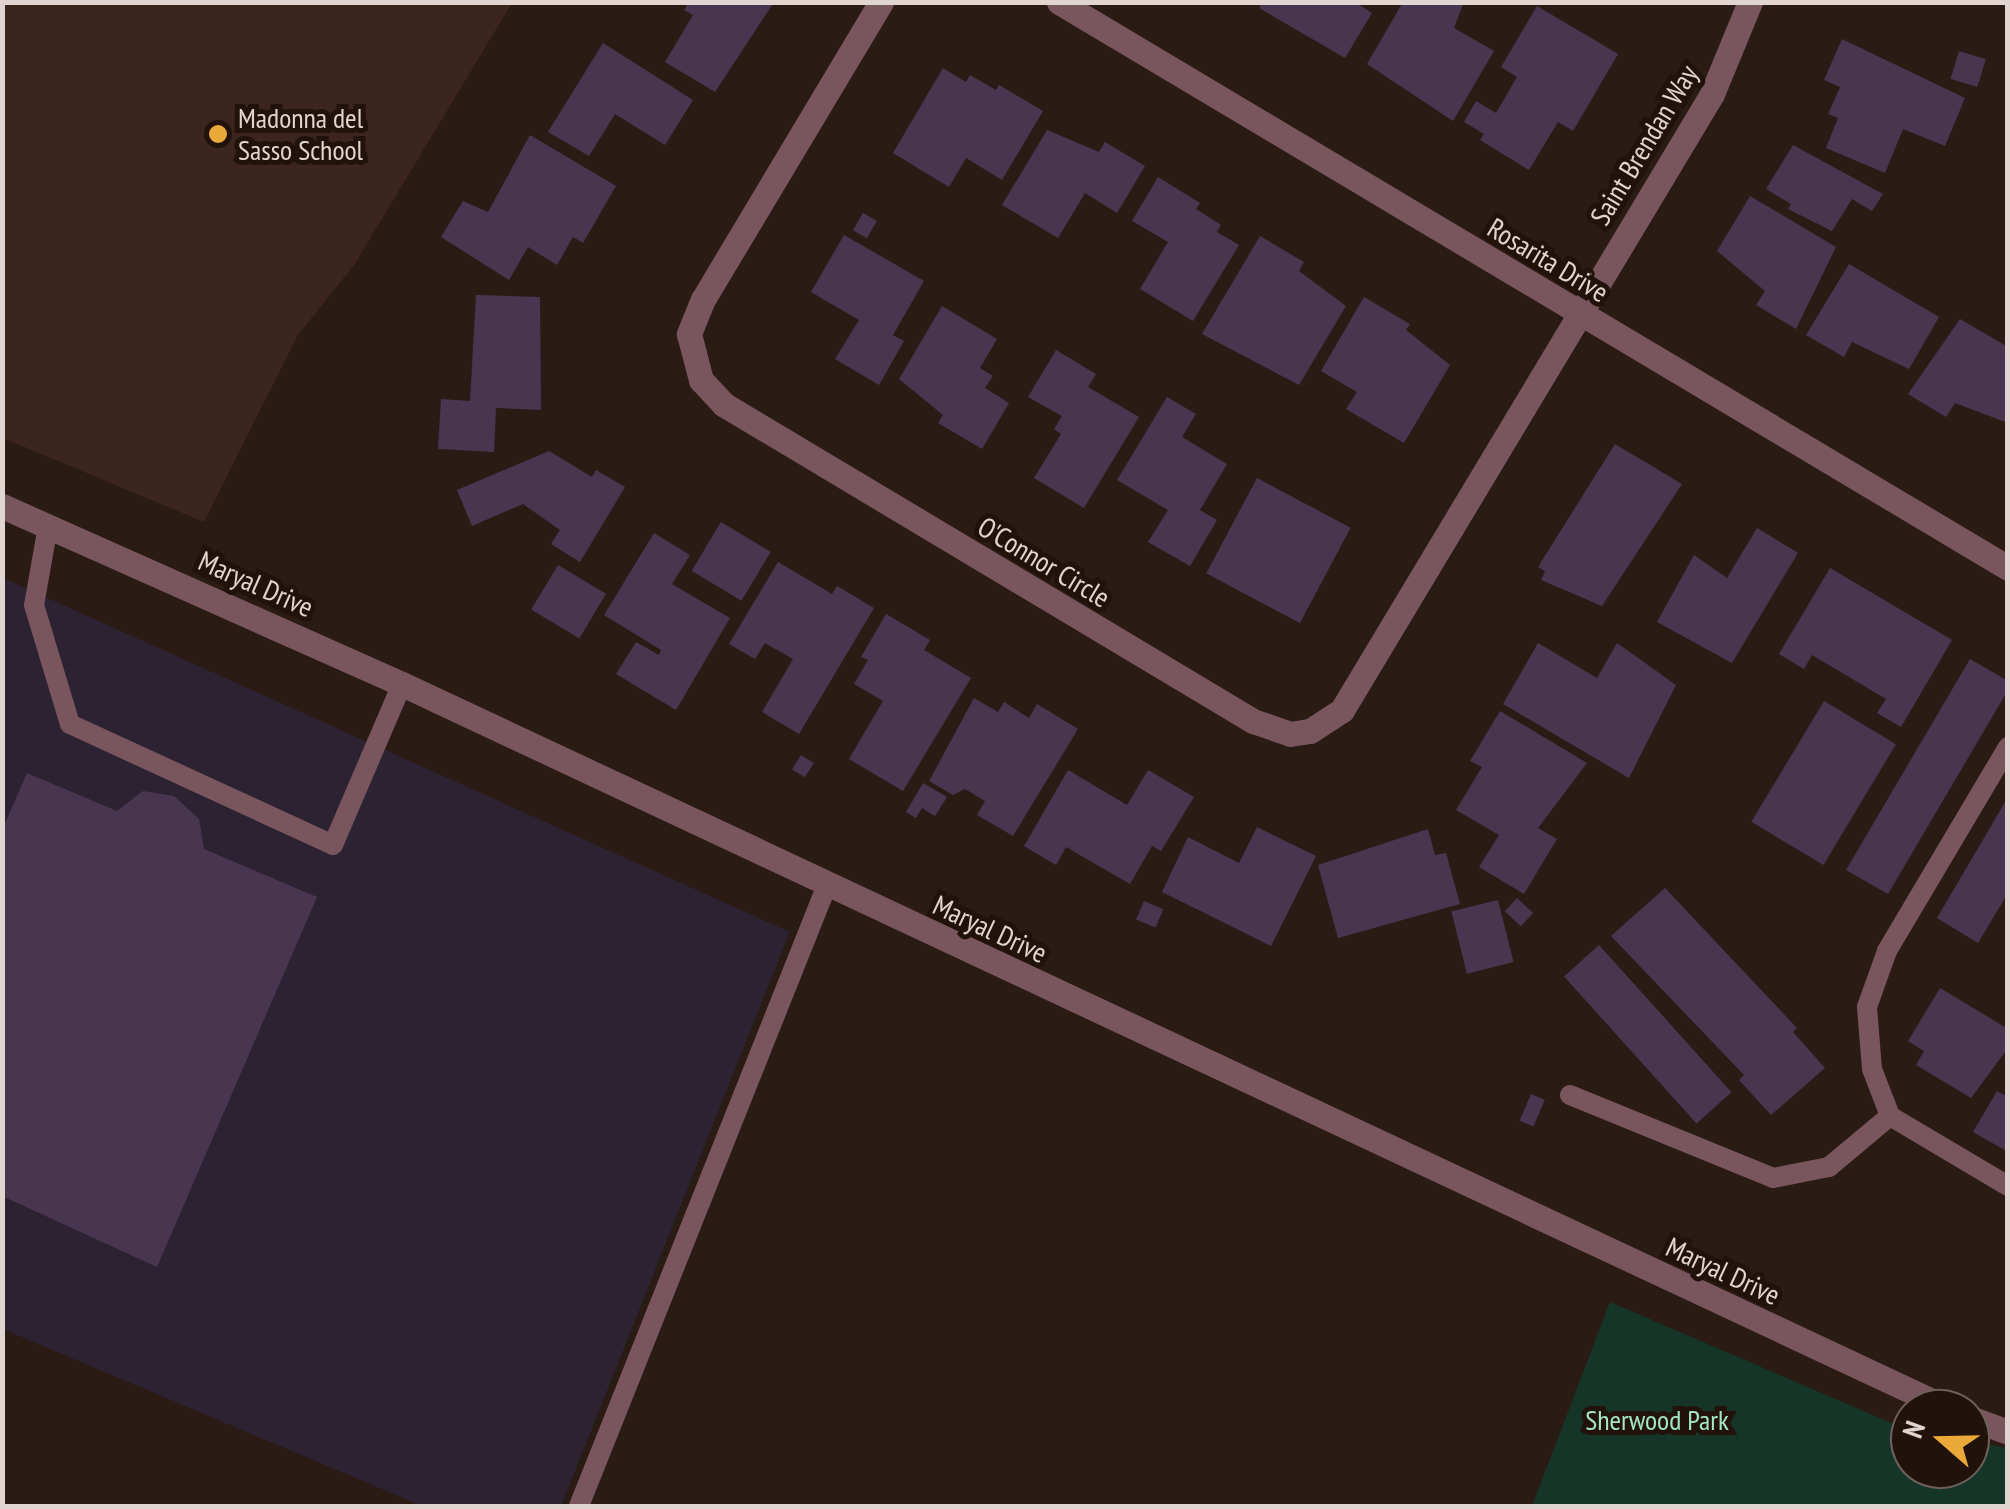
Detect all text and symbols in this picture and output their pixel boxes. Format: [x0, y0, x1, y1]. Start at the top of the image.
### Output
street label: Saint Brendan Way [1583, 59, 1705, 231]
place label: Madonna del Sasso School [238, 101, 363, 167]
marker: Madonna del Sasso School [207, 123, 229, 145]
street label: Rosarita Drive [1482, 211, 1614, 309]
street label: O'Connor Circle [972, 510, 1116, 614]
street label: Maryal Drive [194, 544, 318, 624]
street label: Maryal Drive [928, 888, 1052, 970]
street label: Maryal Drive [1661, 1230, 1785, 1312]
north arrow [1890, 1389, 1990, 1489]
park label: Sherwood Park [1585, 1403, 1729, 1437]
text: N [1893, 1416, 1933, 1443]

